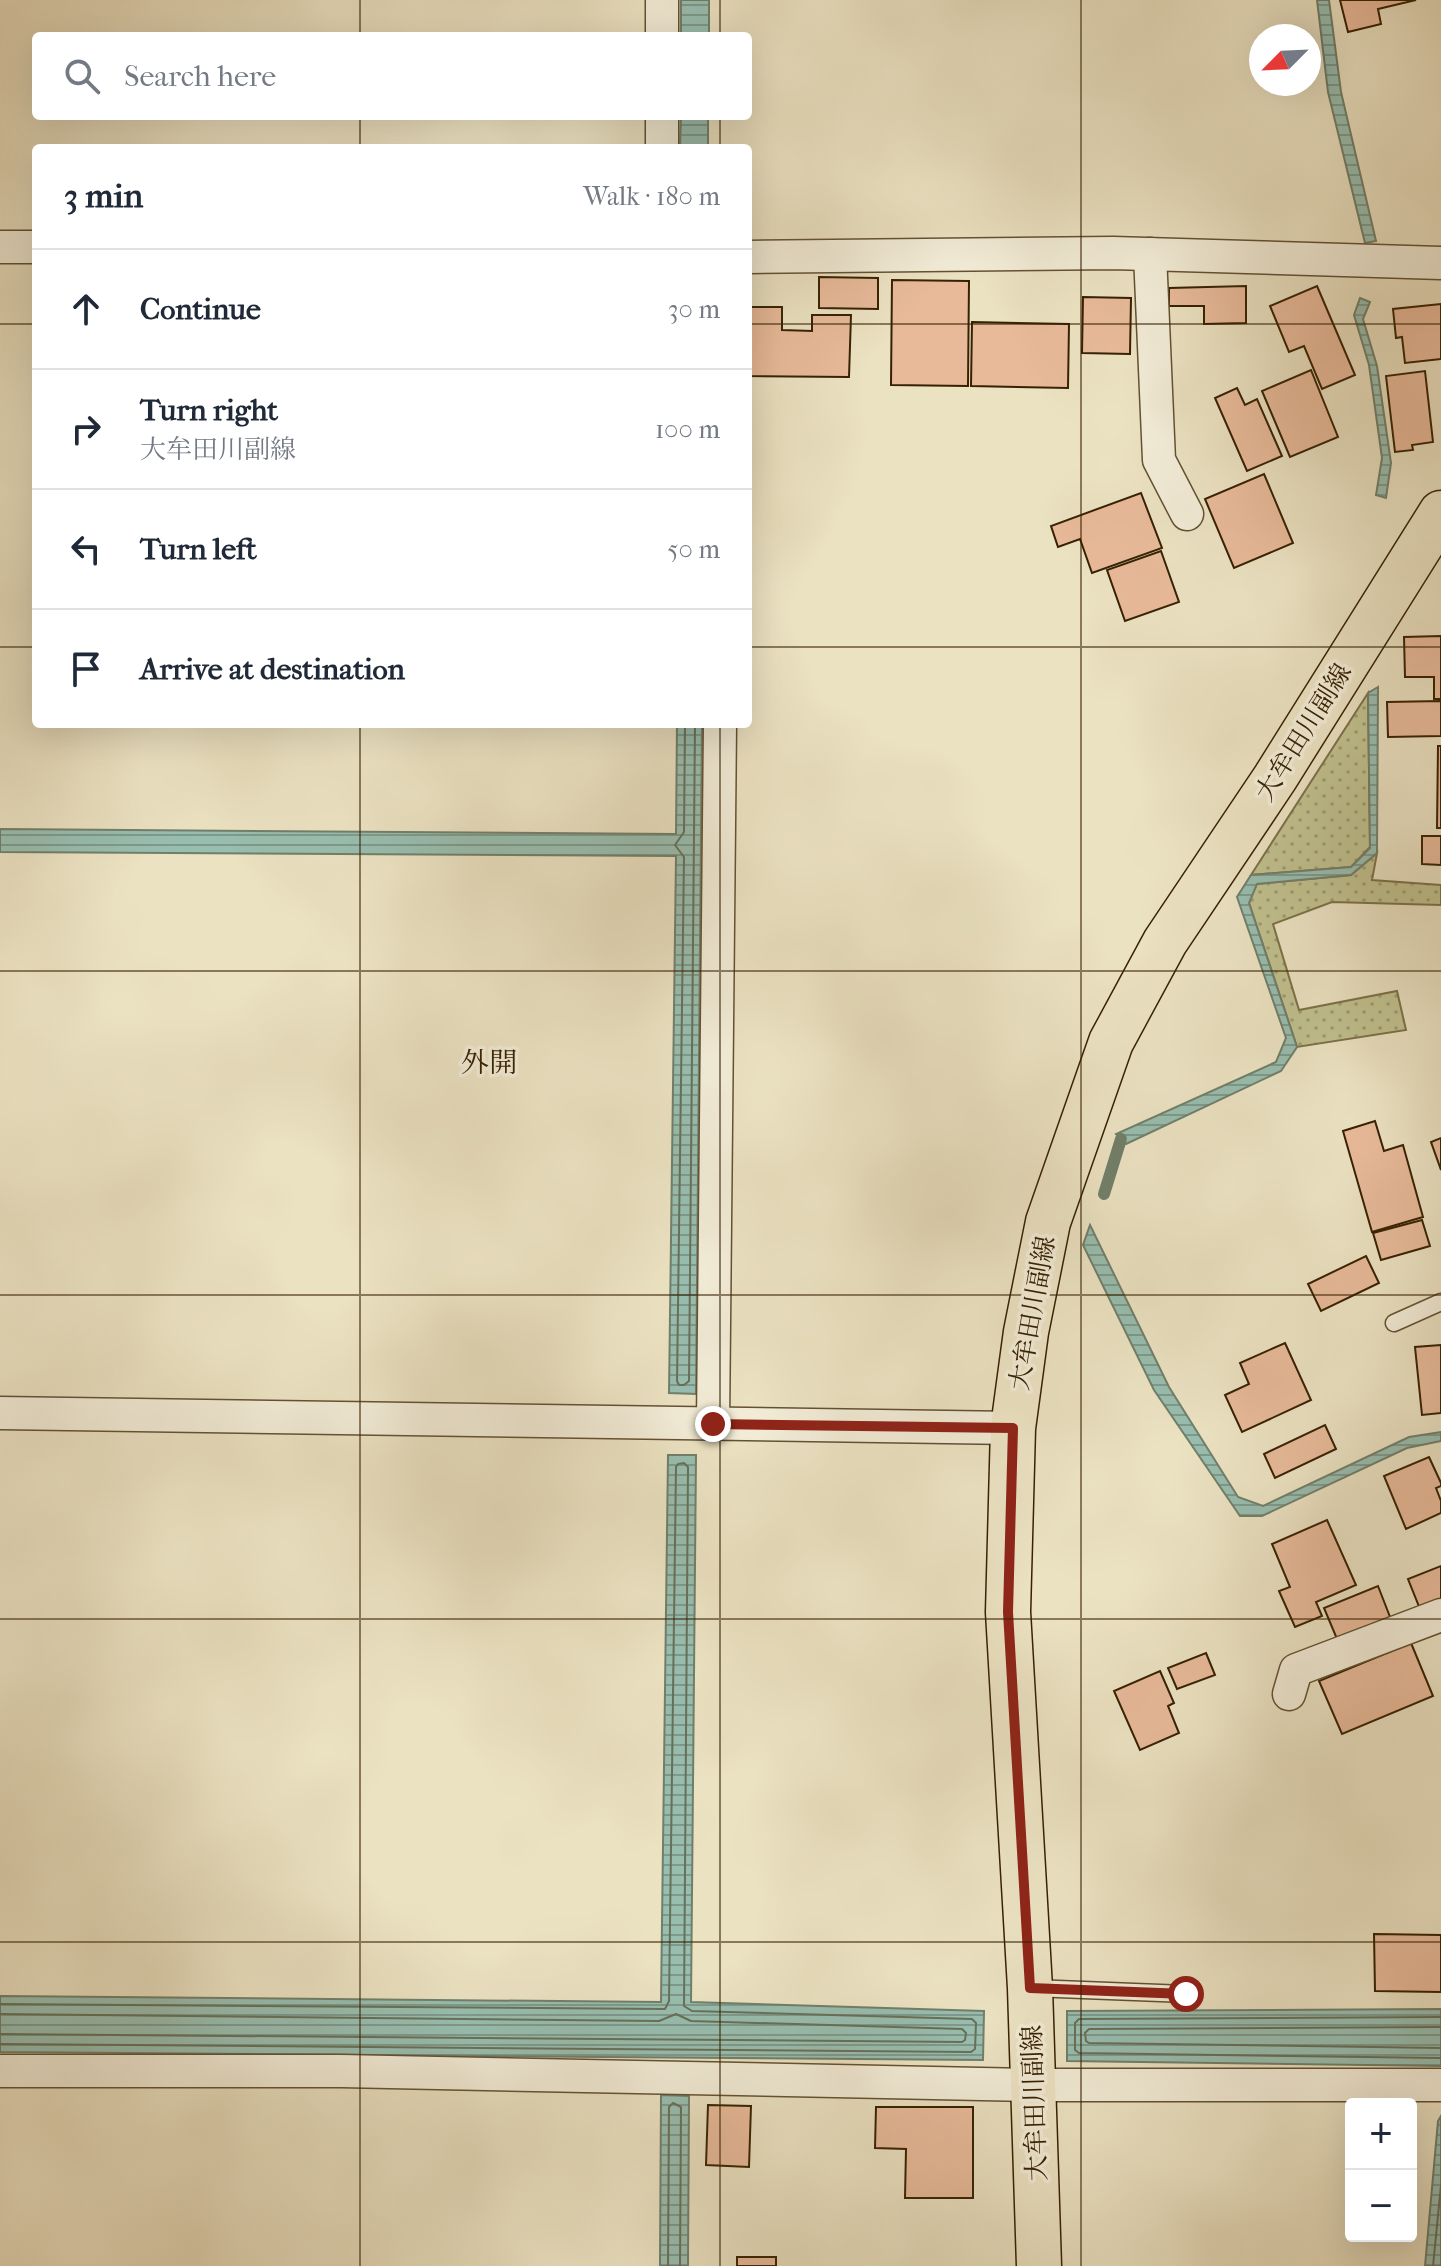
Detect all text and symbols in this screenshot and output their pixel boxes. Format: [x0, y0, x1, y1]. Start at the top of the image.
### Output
north arrow [1249, 24, 1321, 96]
search box [32, 32, 752, 120]
icon: search [60, 54, 104, 98]
text: Search here [124, 59, 276, 94]
text: 3 min [64, 176, 143, 216]
text: Walk · 180 m [583, 181, 720, 212]
icon: ahead [64, 287, 108, 331]
text: Continue [140, 292, 261, 327]
text: 30 m [668, 294, 720, 325]
text: Turn right [140, 393, 278, 428]
icon: right [64, 407, 108, 451]
text: 100 m [655, 414, 720, 445]
text: 大牟田川副線 [140, 434, 296, 465]
icon: left [64, 527, 108, 571]
text: Turn left [140, 532, 257, 567]
text: 50 m [667, 534, 720, 565]
icon: arrive [64, 647, 108, 691]
text: Arrive at destination [140, 652, 405, 687]
street label: 大牟田川副線 [1249, 658, 1358, 807]
district label: 外開 [461, 1046, 517, 1079]
street label: 大牟田川副線 [1004, 1234, 1061, 1393]
route end [695, 1406, 731, 1442]
route start [1168, 1976, 1204, 2012]
street label: 大牟田川副線 [1016, 2024, 1053, 2181]
map controls [1345, 2098, 1417, 2242]
button: + [1345, 2098, 1417, 2170]
button: − [1345, 2170, 1417, 2242]

